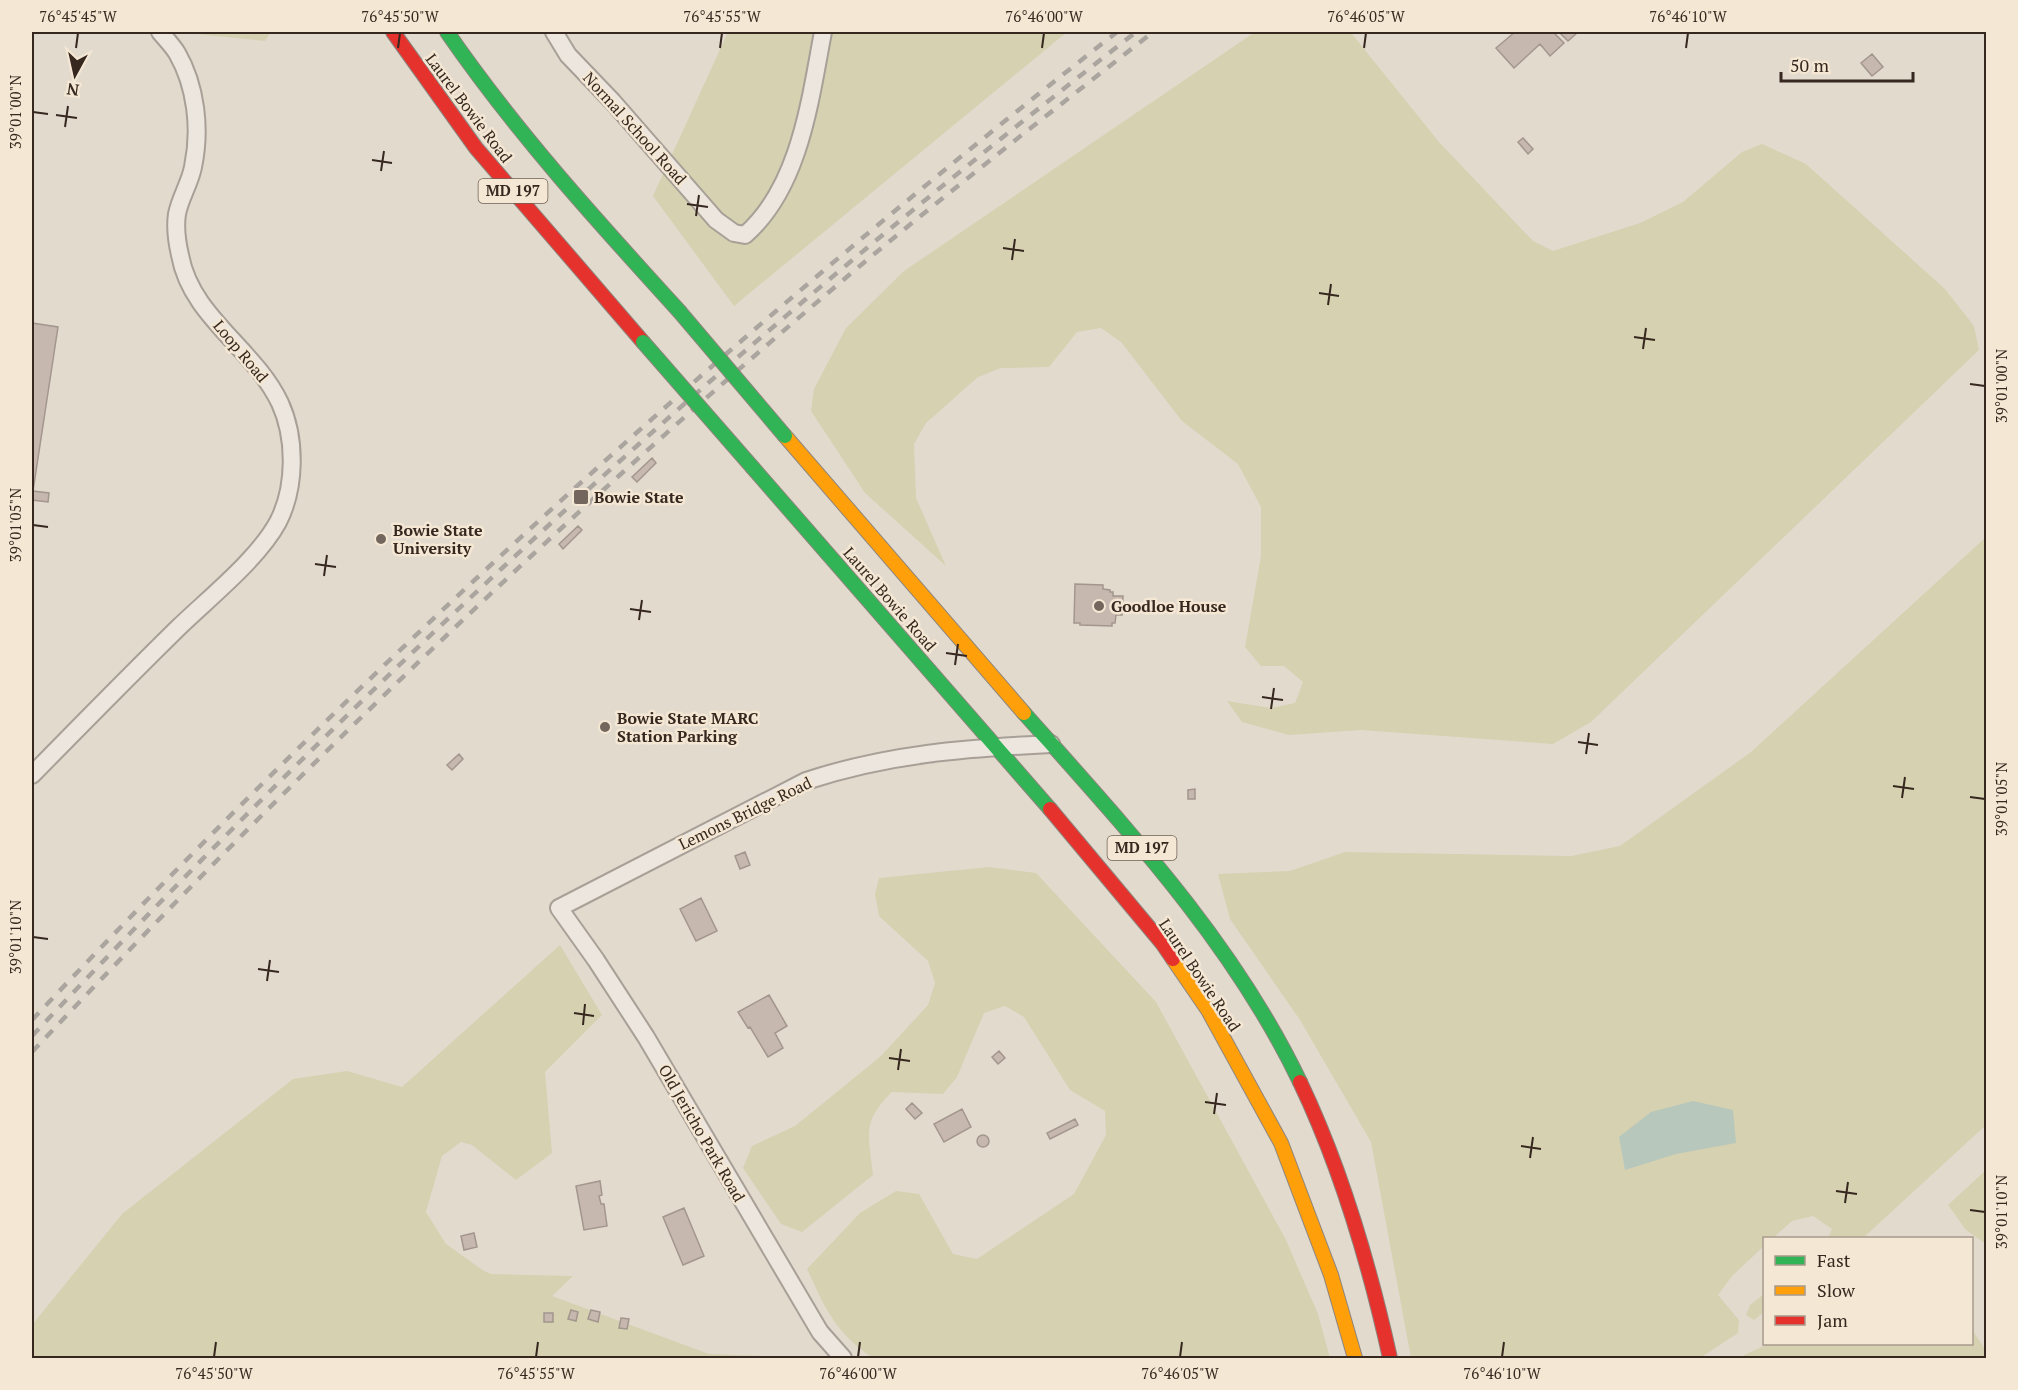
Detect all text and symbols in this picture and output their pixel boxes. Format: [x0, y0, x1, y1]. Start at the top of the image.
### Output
text: 76°45'45"W [39, 6, 118, 26]
text: 76°45'50"W [361, 6, 440, 26]
text: 76°45'55"W [683, 6, 762, 26]
text: 76°46'00"W [1005, 6, 1084, 26]
text: 76°46'05"W [1327, 6, 1406, 26]
text: 76°46'10"W [1649, 6, 1728, 26]
north arrow [45, 45, 105, 105]
scale bar [1781, 45, 1913, 83]
street label: Laurel Bowie Road [421, 49, 517, 167]
text: 50 m [1790, 53, 1830, 77]
street label: Normal School Road [578, 67, 692, 189]
text: 39°01'00"N [5, 75, 25, 149]
text: N [65, 78, 80, 102]
road number: MD 197 [478, 179, 548, 203]
street label: Loop Road [208, 315, 274, 387]
text: 39°01'00"N [1991, 349, 2011, 423]
place label: Bowie State [594, 486, 684, 508]
text: 39°01'05"N [5, 488, 25, 562]
marker: Bowie State [572, 488, 590, 506]
place label: Bowie State University [393, 519, 483, 559]
marker: Bowie State University [374, 532, 388, 546]
street label: Laurel Bowie Road [839, 542, 942, 656]
place label: Goodloe House [1111, 595, 1227, 617]
marker: Goodloe House [1092, 599, 1106, 613]
place label: Bowie State MARC Station Parking [617, 707, 759, 747]
marker: Bowie State MARC Station Parking [598, 720, 612, 734]
text: 39°01'05"N [1991, 762, 2011, 836]
street label: Lemons Bridge Road [675, 771, 815, 855]
road number: MD 197 [1108, 836, 1176, 860]
text: 39°01'10"N [5, 900, 25, 974]
street label: Laurel Bowie Road [1154, 914, 1246, 1036]
street label: Old Jericho Park Road [654, 1060, 750, 1206]
text: 39°01'10"N [1991, 1175, 2011, 1249]
legend [1763, 1237, 1973, 1345]
text: Fast [1817, 1248, 1851, 1272]
text: Slow [1817, 1278, 1856, 1302]
text: Jam [1817, 1308, 1848, 1332]
text: 76°45'50"W [175, 1363, 254, 1383]
text: 76°45'55"W [497, 1363, 576, 1383]
text: 76°46'00"W [819, 1363, 898, 1383]
text: 76°46'05"W [1141, 1363, 1220, 1383]
text: 76°46'10"W [1463, 1363, 1542, 1383]

